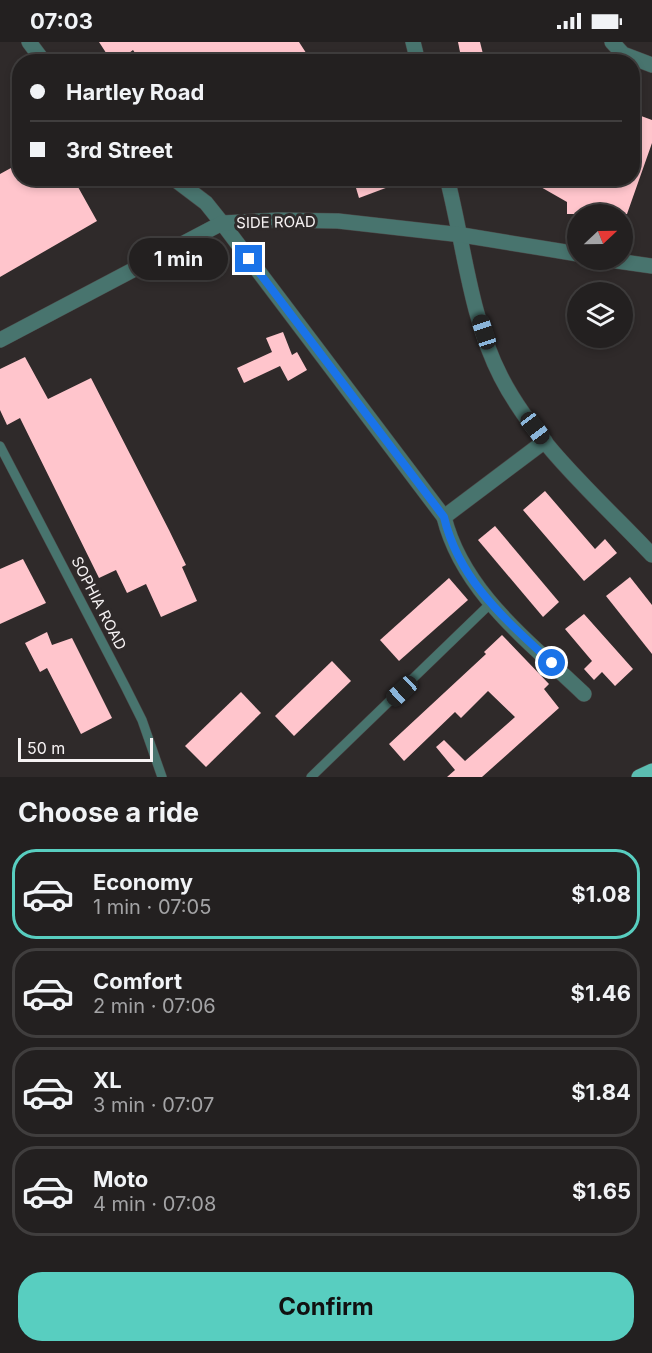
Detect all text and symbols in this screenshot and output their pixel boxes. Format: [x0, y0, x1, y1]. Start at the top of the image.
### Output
text: 07:03 [30, 8, 93, 34]
text: Hartley Road [66, 79, 204, 105]
text: 3rd Street [66, 137, 173, 163]
north arrow [567, 204, 633, 270]
map controls [567, 204, 633, 348]
street label: SIDE ROAD [236, 212, 316, 232]
callout: 1 min [129, 238, 228, 280]
route end [235, 245, 262, 272]
text: 1 min [154, 247, 203, 271]
button: layers [567, 282, 633, 348]
car [470, 312, 498, 352]
car [517, 408, 553, 448]
street label: SOPHIA ROAD [67, 553, 131, 653]
route start [538, 649, 565, 676]
car [383, 672, 421, 710]
scale bar [18, 735, 153, 762]
text: 50 m [27, 738, 65, 758]
text: Choose a ride [18, 796, 199, 829]
icon: car [21, 867, 75, 921]
text: Economy [93, 869, 193, 895]
text: $1.08 [571, 881, 631, 907]
text: 1 min · 07:05 [93, 895, 211, 919]
icon: car [21, 966, 75, 1020]
text: Comfort [93, 968, 182, 994]
text: $1.46 [571, 980, 631, 1006]
text: 2 min · 07:06 [93, 994, 216, 1018]
icon: car [21, 1065, 75, 1119]
text: XL [93, 1067, 122, 1093]
text: $1.84 [571, 1079, 631, 1105]
text: 3 min · 07:07 [93, 1093, 214, 1117]
icon: car [21, 1164, 75, 1218]
text: Moto [93, 1166, 148, 1192]
text: $1.65 [572, 1178, 631, 1204]
text: 4 min · 07:08 [93, 1192, 216, 1216]
button: Confirm [18, 1272, 634, 1341]

